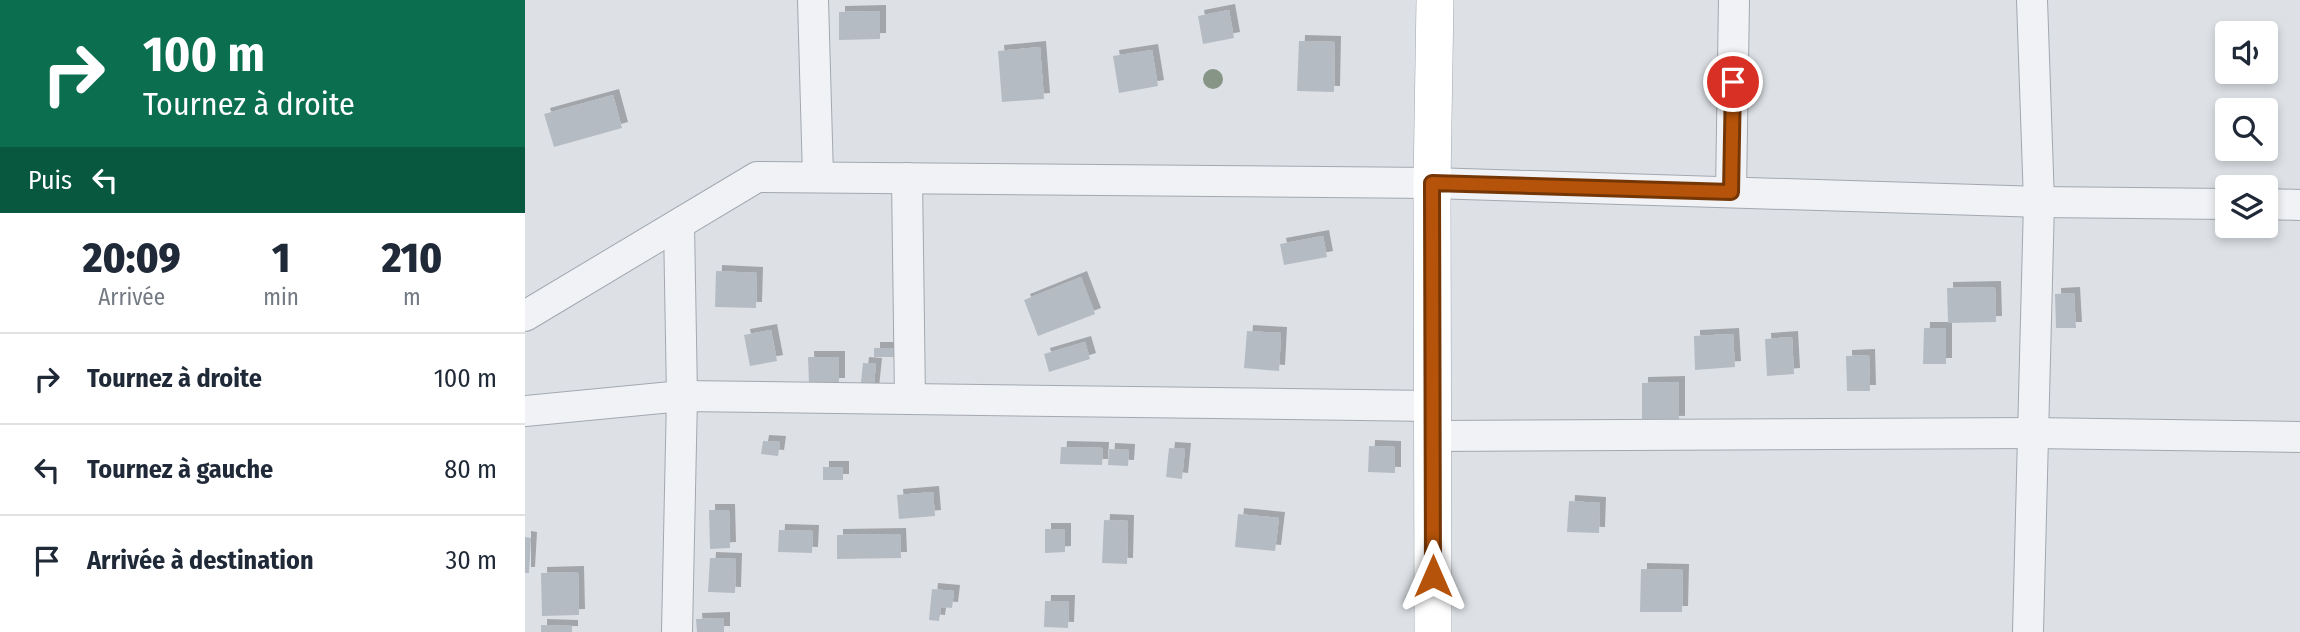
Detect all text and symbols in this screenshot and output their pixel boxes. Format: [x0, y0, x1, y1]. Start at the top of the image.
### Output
map controls [2215, 21, 2278, 238]
button: sound [2215, 21, 2278, 84]
text: 100 m [143, 25, 265, 84]
icon: right [28, 28, 119, 119]
pin [1703, 52, 1763, 112]
icon: arrive [1714, 63, 1752, 101]
text: Tournez à droite [143, 85, 355, 123]
button: search [2215, 98, 2278, 161]
icon: left [86, 161, 124, 199]
text: Puis [28, 165, 72, 196]
button: layers [2215, 175, 2278, 238]
text: 20:09 [83, 233, 181, 283]
text: 1 [272, 233, 290, 283]
text: 210 [382, 233, 442, 283]
text: Arrivée [98, 283, 165, 311]
text: min [263, 283, 299, 311]
text: m [403, 283, 421, 311]
icon: right [28, 360, 66, 398]
text: Tournez à droite [87, 363, 262, 394]
text: 100 m [434, 363, 497, 394]
icon: left [28, 451, 66, 489]
text: Tournez à gauche [87, 454, 273, 485]
text: 80 m [444, 454, 497, 485]
position arrow [1396, 539, 1470, 613]
icon: arrive [28, 542, 66, 580]
text: Arrivée à destination [87, 545, 314, 576]
text: 30 m [446, 545, 497, 576]

